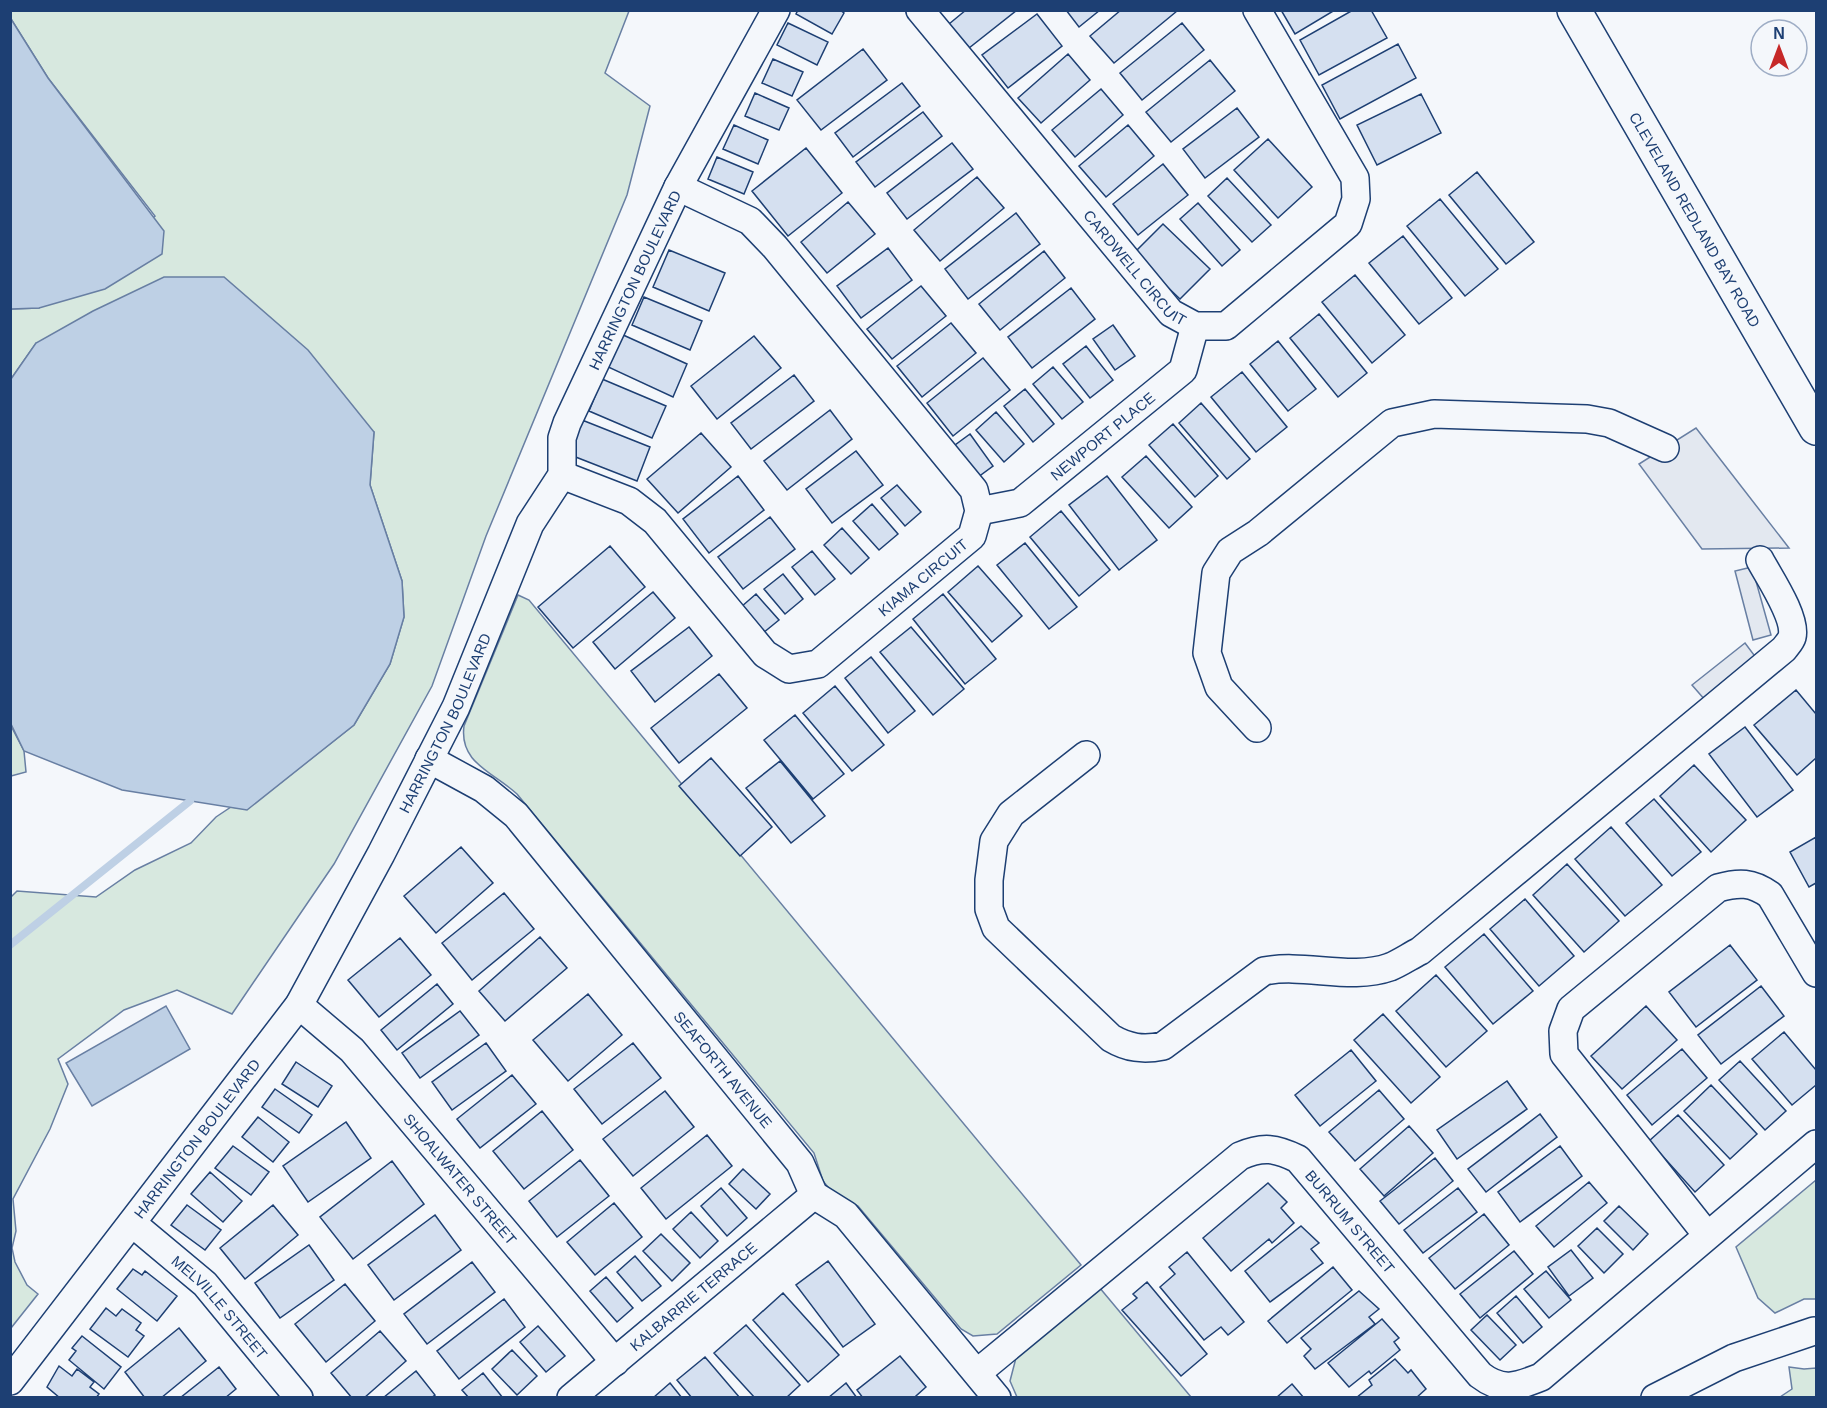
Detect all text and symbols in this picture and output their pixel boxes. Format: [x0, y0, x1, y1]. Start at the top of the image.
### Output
north arrow [1749, 18, 1809, 78]
text: N [1773, 25, 1785, 42]
street label: CLEVELAND REDLAND BAY ROAD [1626, 109, 1764, 330]
street label: HARRINGTON BOULEVARD [585, 187, 684, 372]
street label: CARDWELL CIRCUIT [1081, 206, 1190, 328]
street label: NEWPORT PLACE [1047, 388, 1158, 483]
street label: KIAMA CIRCUIT [874, 535, 971, 619]
street label: HARRINGTON BOULEVARD [395, 630, 494, 815]
street label: SEAFORTH AVENUE [671, 1007, 776, 1131]
street label: HARRINGTON BOULEVARD [130, 1055, 263, 1221]
street label: SHOALWATER STREET [401, 1110, 520, 1248]
street label: BURRUM STREET [1302, 1166, 1399, 1276]
street label: KALBARRIE TERRACE [626, 1238, 760, 1354]
street label: MELVILLE STREET [169, 1252, 271, 1362]

